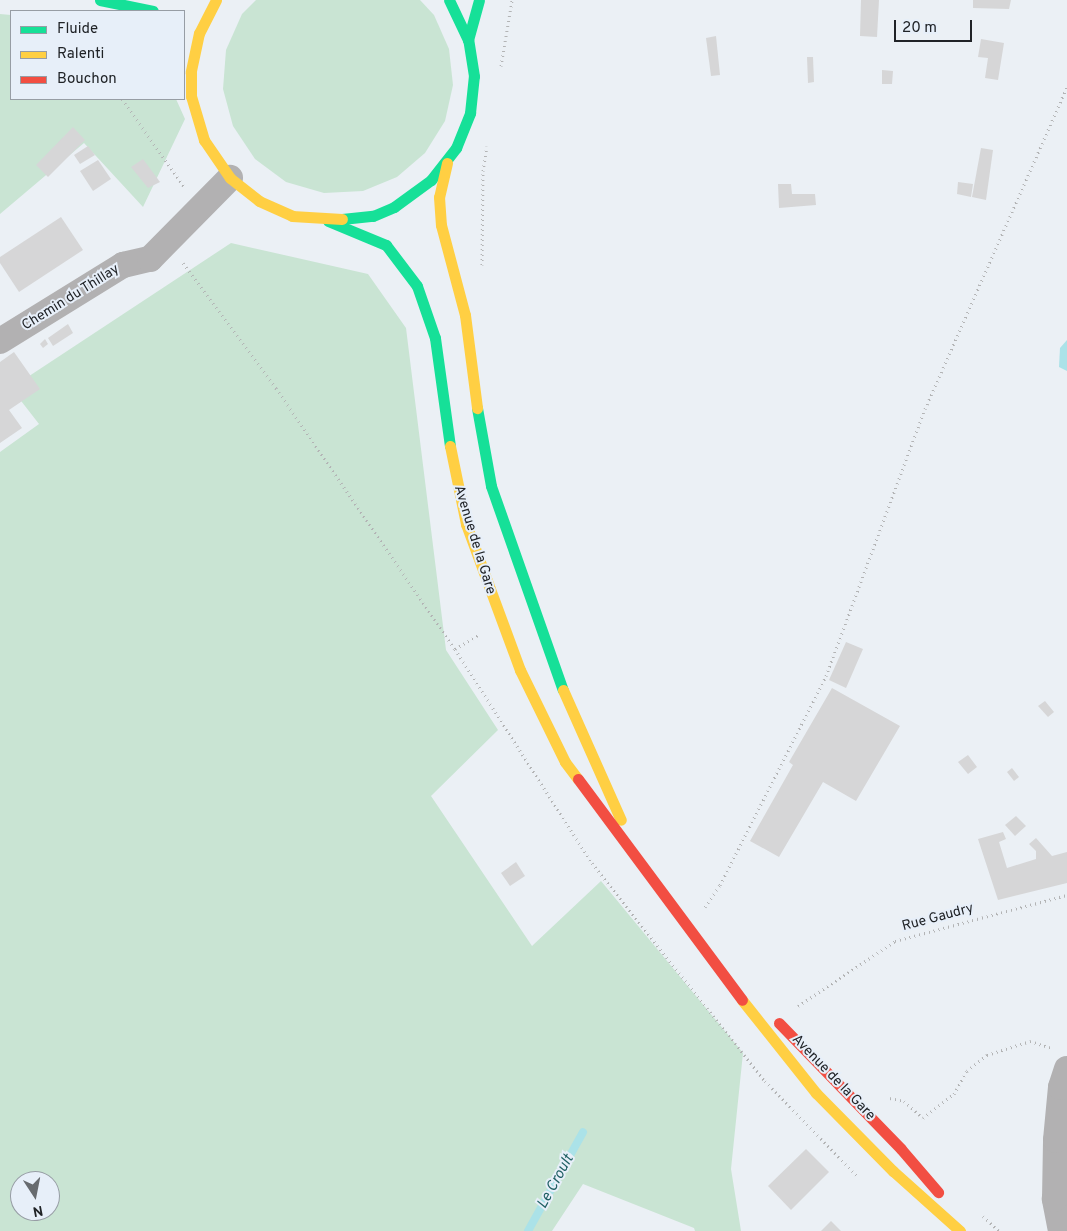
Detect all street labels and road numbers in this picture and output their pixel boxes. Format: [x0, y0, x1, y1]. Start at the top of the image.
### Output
street label: Chemin du Thillay [19, 261, 123, 335]
street label: Avenue de la Gare [449, 484, 499, 596]
street label: Rue Gaudry [900, 900, 976, 936]
street label: Avenue de la Gare [788, 1032, 878, 1124]

